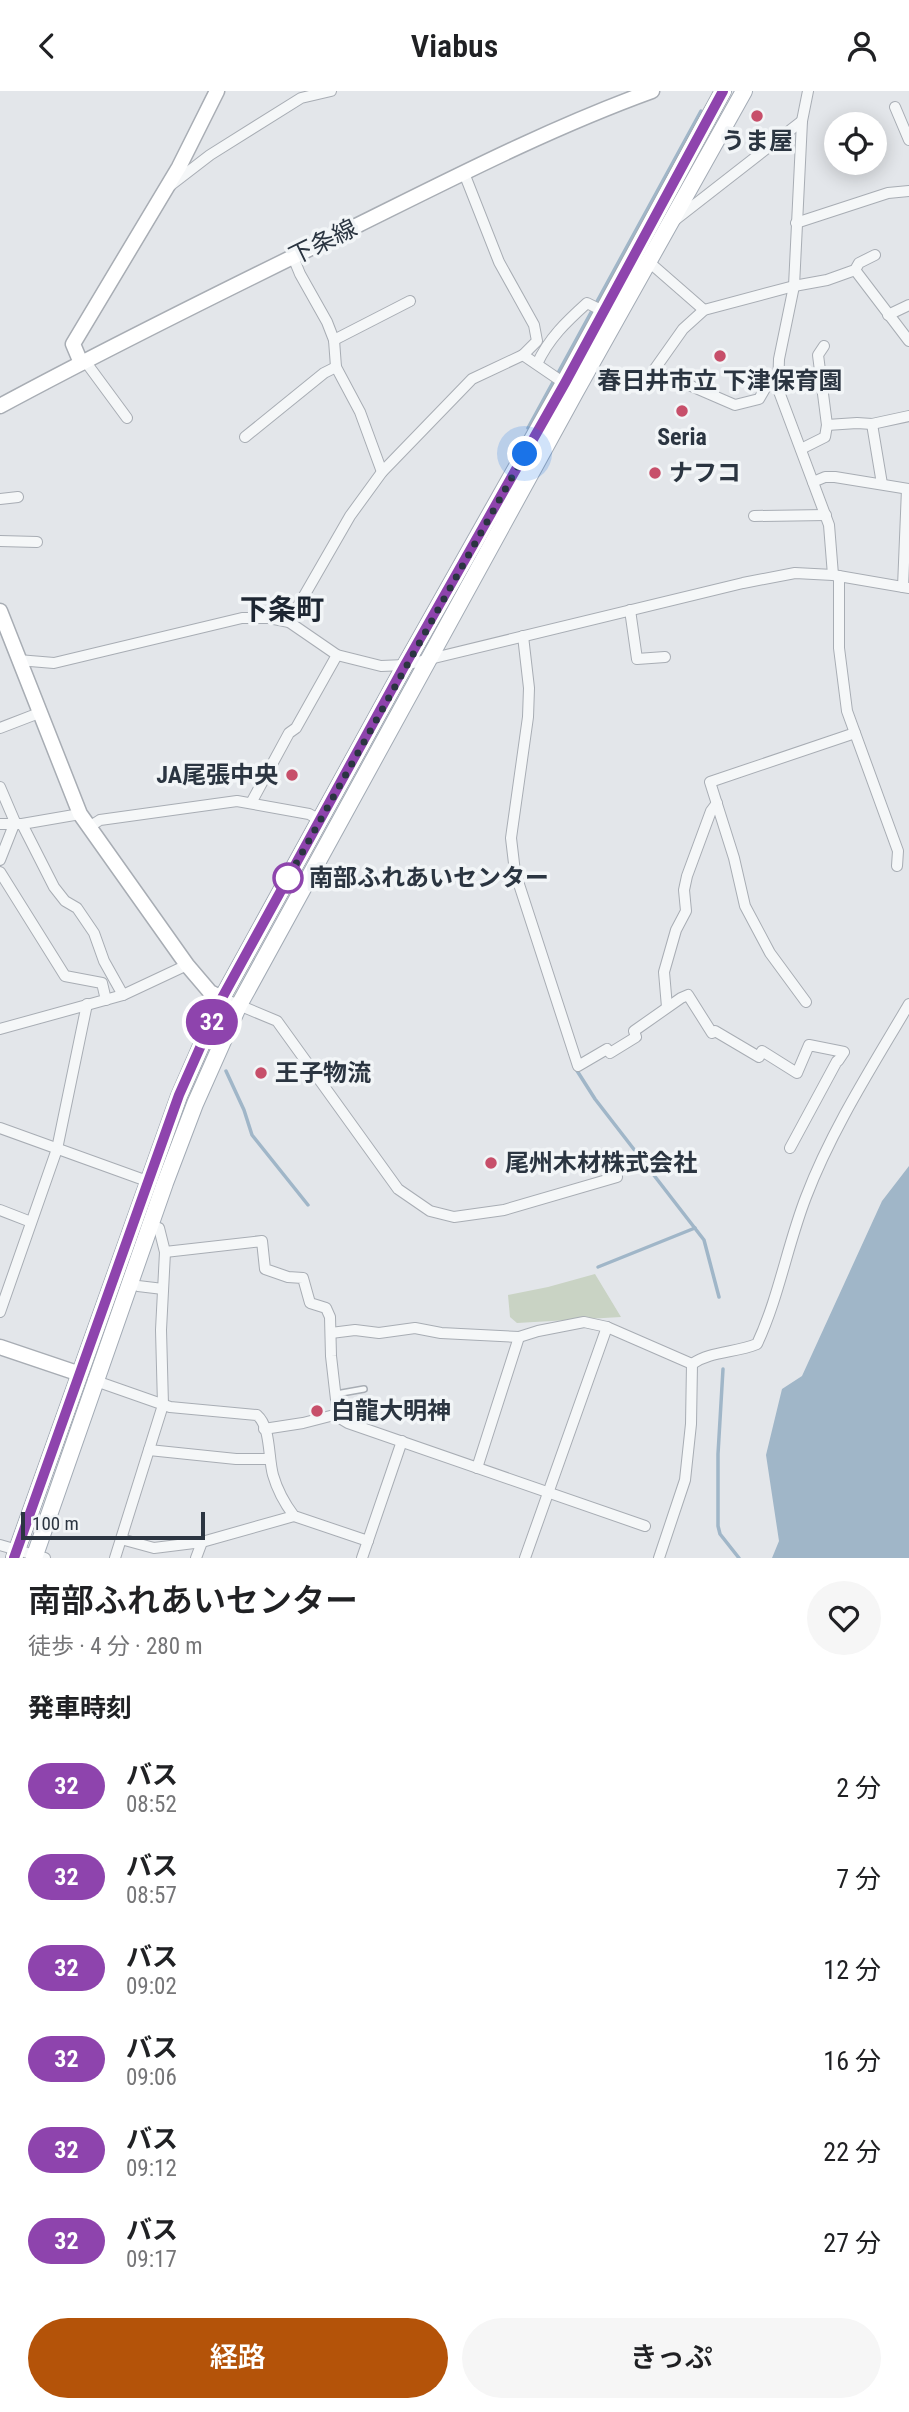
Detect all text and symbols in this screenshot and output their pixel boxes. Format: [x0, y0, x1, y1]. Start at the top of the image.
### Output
icon: back [28, 27, 66, 65]
text: Viabus [411, 27, 498, 65]
icon: person [843, 27, 881, 65]
marker: うま屋 [749, 108, 765, 124]
map controls [824, 112, 887, 175]
button: locate [824, 112, 887, 175]
place label: うま屋 [721, 127, 793, 155]
street label: 下条線 [285, 214, 361, 270]
marker: 春日井市立 下津保育園 [712, 348, 728, 364]
place label: 春日井市立 下津保育園 [597, 367, 843, 395]
marker: Seria [674, 403, 690, 419]
place label: Seria [657, 423, 707, 451]
your location [507, 436, 542, 471]
place label: ナフコ [669, 459, 741, 487]
marker: ナフコ [647, 465, 663, 481]
district label: 下条町 [240, 593, 324, 626]
place label: JA尾張中央 [156, 761, 278, 789]
marker: JA尾張中央 [284, 767, 300, 783]
marker: 南部ふれあいセンター [273, 863, 303, 893]
place label: 南部ふれあいセンター [309, 864, 549, 892]
line badge: 32 [180, 999, 244, 1045]
text: 32 [200, 1008, 224, 1036]
place label: 王子物流 [275, 1059, 371, 1087]
marker: 王子物流 [253, 1065, 269, 1081]
place label: 尾州木材株式会社 [505, 1149, 697, 1177]
marker: 尾州木材株式会社 [483, 1155, 499, 1171]
place label: 白龍大明神 [331, 1397, 451, 1425]
marker: 白龍大明神 [309, 1403, 325, 1419]
scale bar [21, 1509, 205, 1541]
text: 100 m [32, 1512, 79, 1535]
text: 南部ふれあいセンター [28, 1581, 358, 1620]
button: heart [807, 1581, 881, 1655]
text: 徒歩 · 4 分 · 280 m [28, 1633, 203, 1660]
text: 発車時刻 [28, 1693, 132, 1723]
text: バス [126, 1760, 178, 1790]
text: 32 [54, 1772, 79, 1800]
text: 2 分 [836, 1773, 881, 1803]
text: 08:52 [126, 1791, 177, 1818]
text: バス [126, 1851, 178, 1881]
text: 32 [54, 1863, 79, 1891]
text: 7 分 [836, 1864, 881, 1894]
text: 08:57 [126, 1882, 177, 1909]
text: バス [126, 1942, 178, 1972]
text: 32 [54, 1954, 79, 1982]
text: 12 分 [823, 1955, 881, 1985]
text: 09:02 [126, 1973, 177, 2000]
text: バス [126, 2033, 178, 2063]
text: 32 [54, 2045, 79, 2073]
text: 16 分 [823, 2046, 881, 2076]
text: 09:06 [126, 2064, 177, 2091]
text: バス [126, 2124, 178, 2154]
text: 32 [54, 2136, 79, 2164]
text: 22 分 [823, 2137, 881, 2167]
text: 09:12 [126, 2155, 177, 2182]
text: バス [126, 2215, 178, 2245]
text: 32 [54, 2227, 79, 2255]
text: 27 分 [823, 2228, 881, 2258]
text: 09:17 [126, 2246, 177, 2273]
button: 経路 [28, 2318, 448, 2398]
button: きっぷ [462, 2318, 881, 2398]

